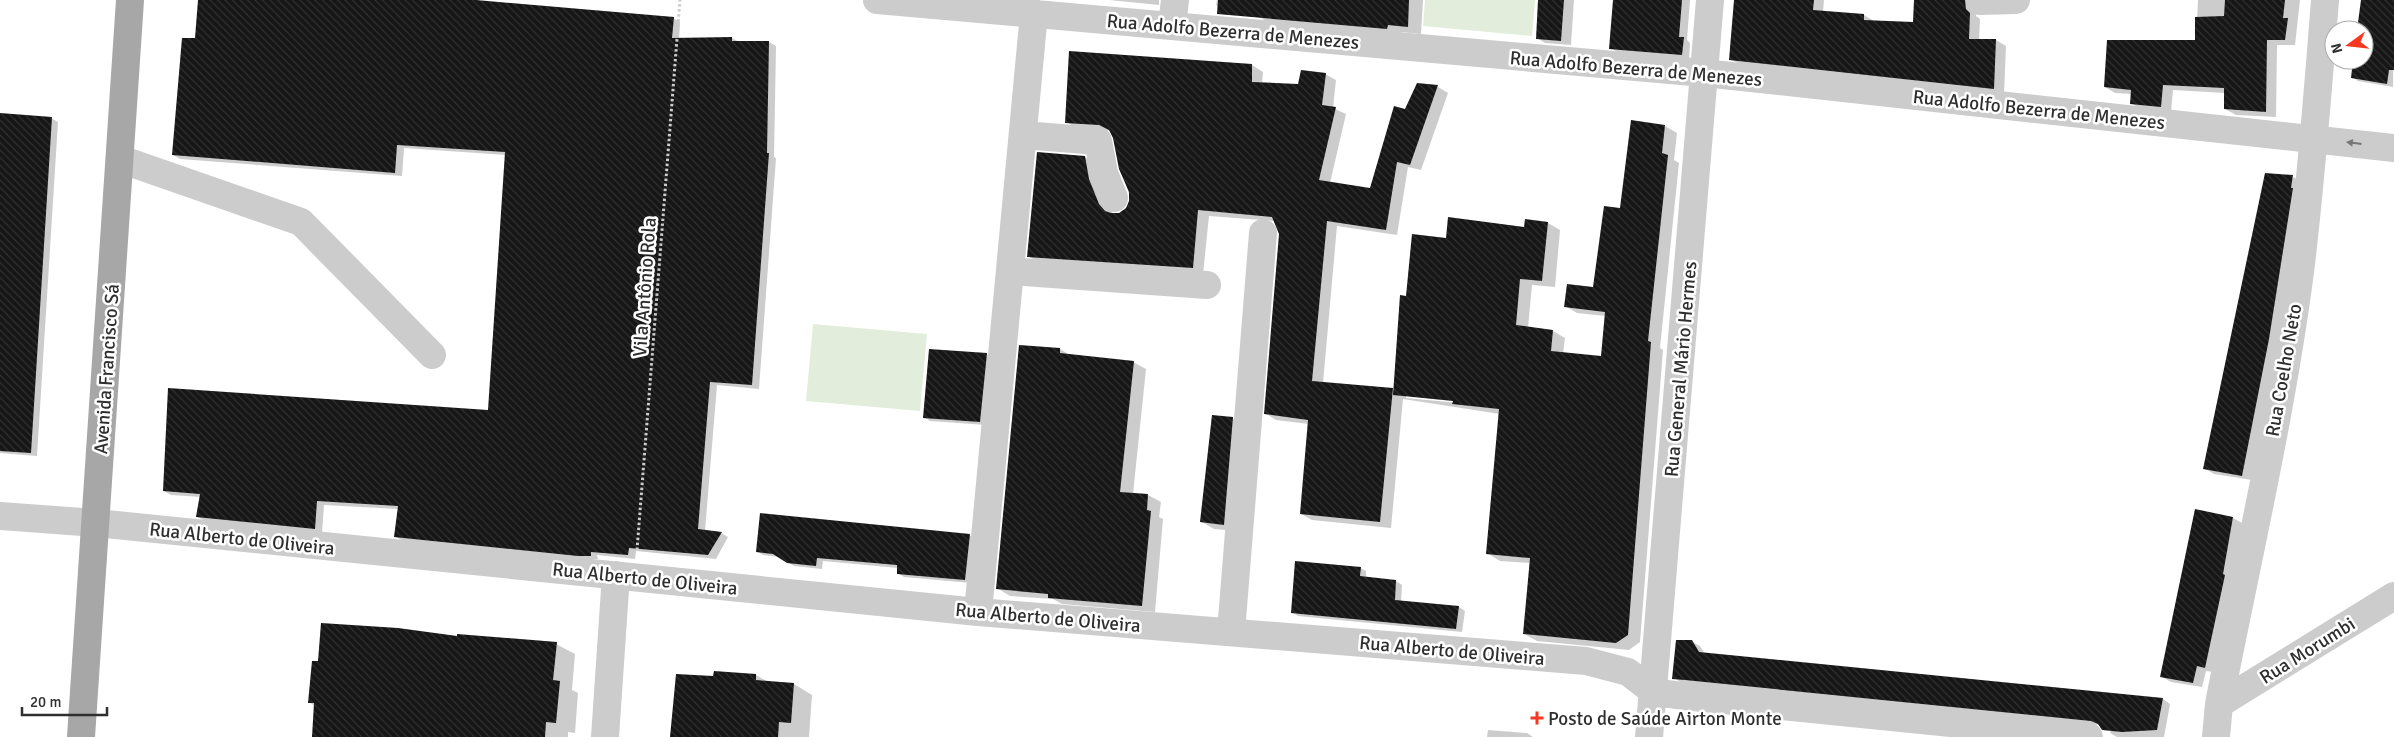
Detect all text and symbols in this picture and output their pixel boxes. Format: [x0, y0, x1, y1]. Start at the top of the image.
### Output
street label: Rua Adolfo Bezerra de Menezes [1106, 9, 1360, 55]
north arrow [2324, 20, 2374, 70]
text: N [2327, 41, 2346, 55]
street label: Rua Adolfo Bezerra de Menezes [1509, 46, 1763, 92]
street label: Rua Adolfo Bezerra de Menezes [1912, 85, 2166, 135]
one-way arrow [2346, 139, 2362, 147]
street label: Vila Antônio Rola [628, 217, 662, 358]
street label: Rua General Mário Hermes [1660, 260, 1702, 478]
street label: Avenida Francisco Sá [89, 283, 125, 455]
street label: Rua Coelho Neto [2260, 302, 2308, 439]
street label: Rua Alberto de Oliveira [148, 517, 336, 561]
street label: Rua Alberto de Oliveira [551, 557, 739, 601]
street label: Rua Alberto de Oliveira [954, 598, 1142, 638]
street label: Rua Morumbi [2255, 612, 2360, 690]
street label: Rua Alberto de Oliveira [1358, 631, 1546, 671]
scale bar [22, 684, 108, 716]
text: 20 m [30, 693, 61, 711]
place label: Posto de Saúde Airton Monte [1548, 707, 1782, 731]
marker: Posto de Saúde Airton Monte [1530, 711, 1544, 725]

